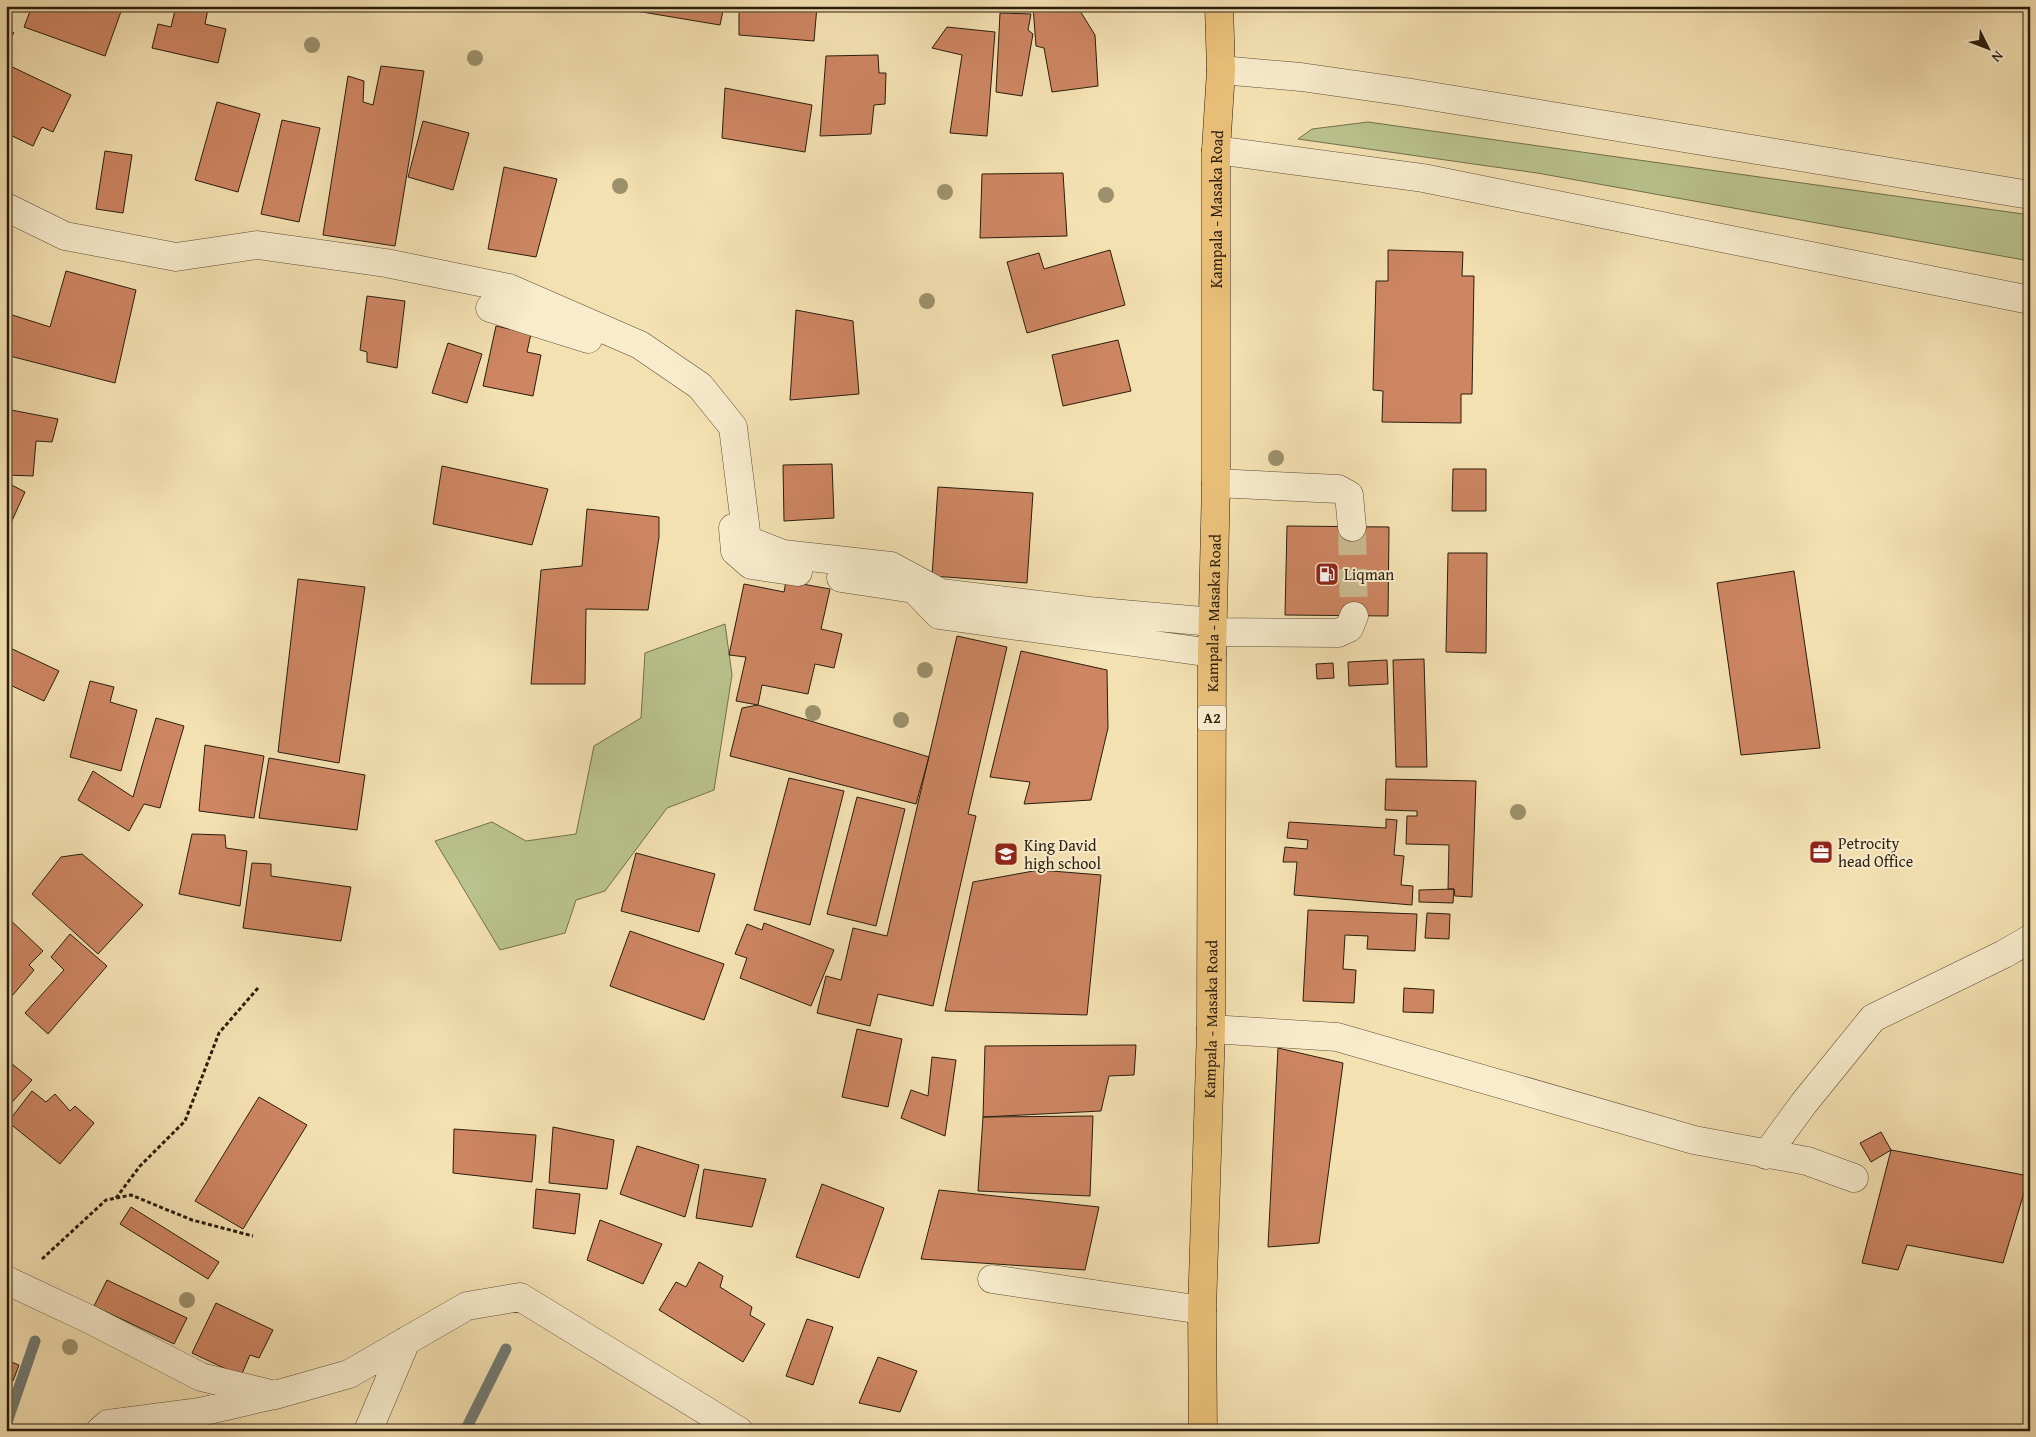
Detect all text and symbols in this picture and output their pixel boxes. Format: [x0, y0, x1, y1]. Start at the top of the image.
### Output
north arrow [1964, 22, 2014, 72]
text: N [1987, 47, 2008, 67]
street label: Kampala - Masaka Road [1204, 129, 1229, 288]
street label: Kampala - Masaka Road [1200, 533, 1227, 692]
fuel station icon: Liqman [1314, 561, 1340, 587]
place label: Liqman [1344, 562, 1394, 586]
road number: A2 [1198, 706, 1226, 730]
place label: Petrocity head Office [1838, 831, 1913, 873]
place label: King David high school [1024, 833, 1101, 875]
office icon: Petrocity head Office [1808, 839, 1834, 865]
school or university icon: King David high school [993, 841, 1019, 867]
street label: Kampala - Masaka Road [1197, 940, 1223, 1099]

